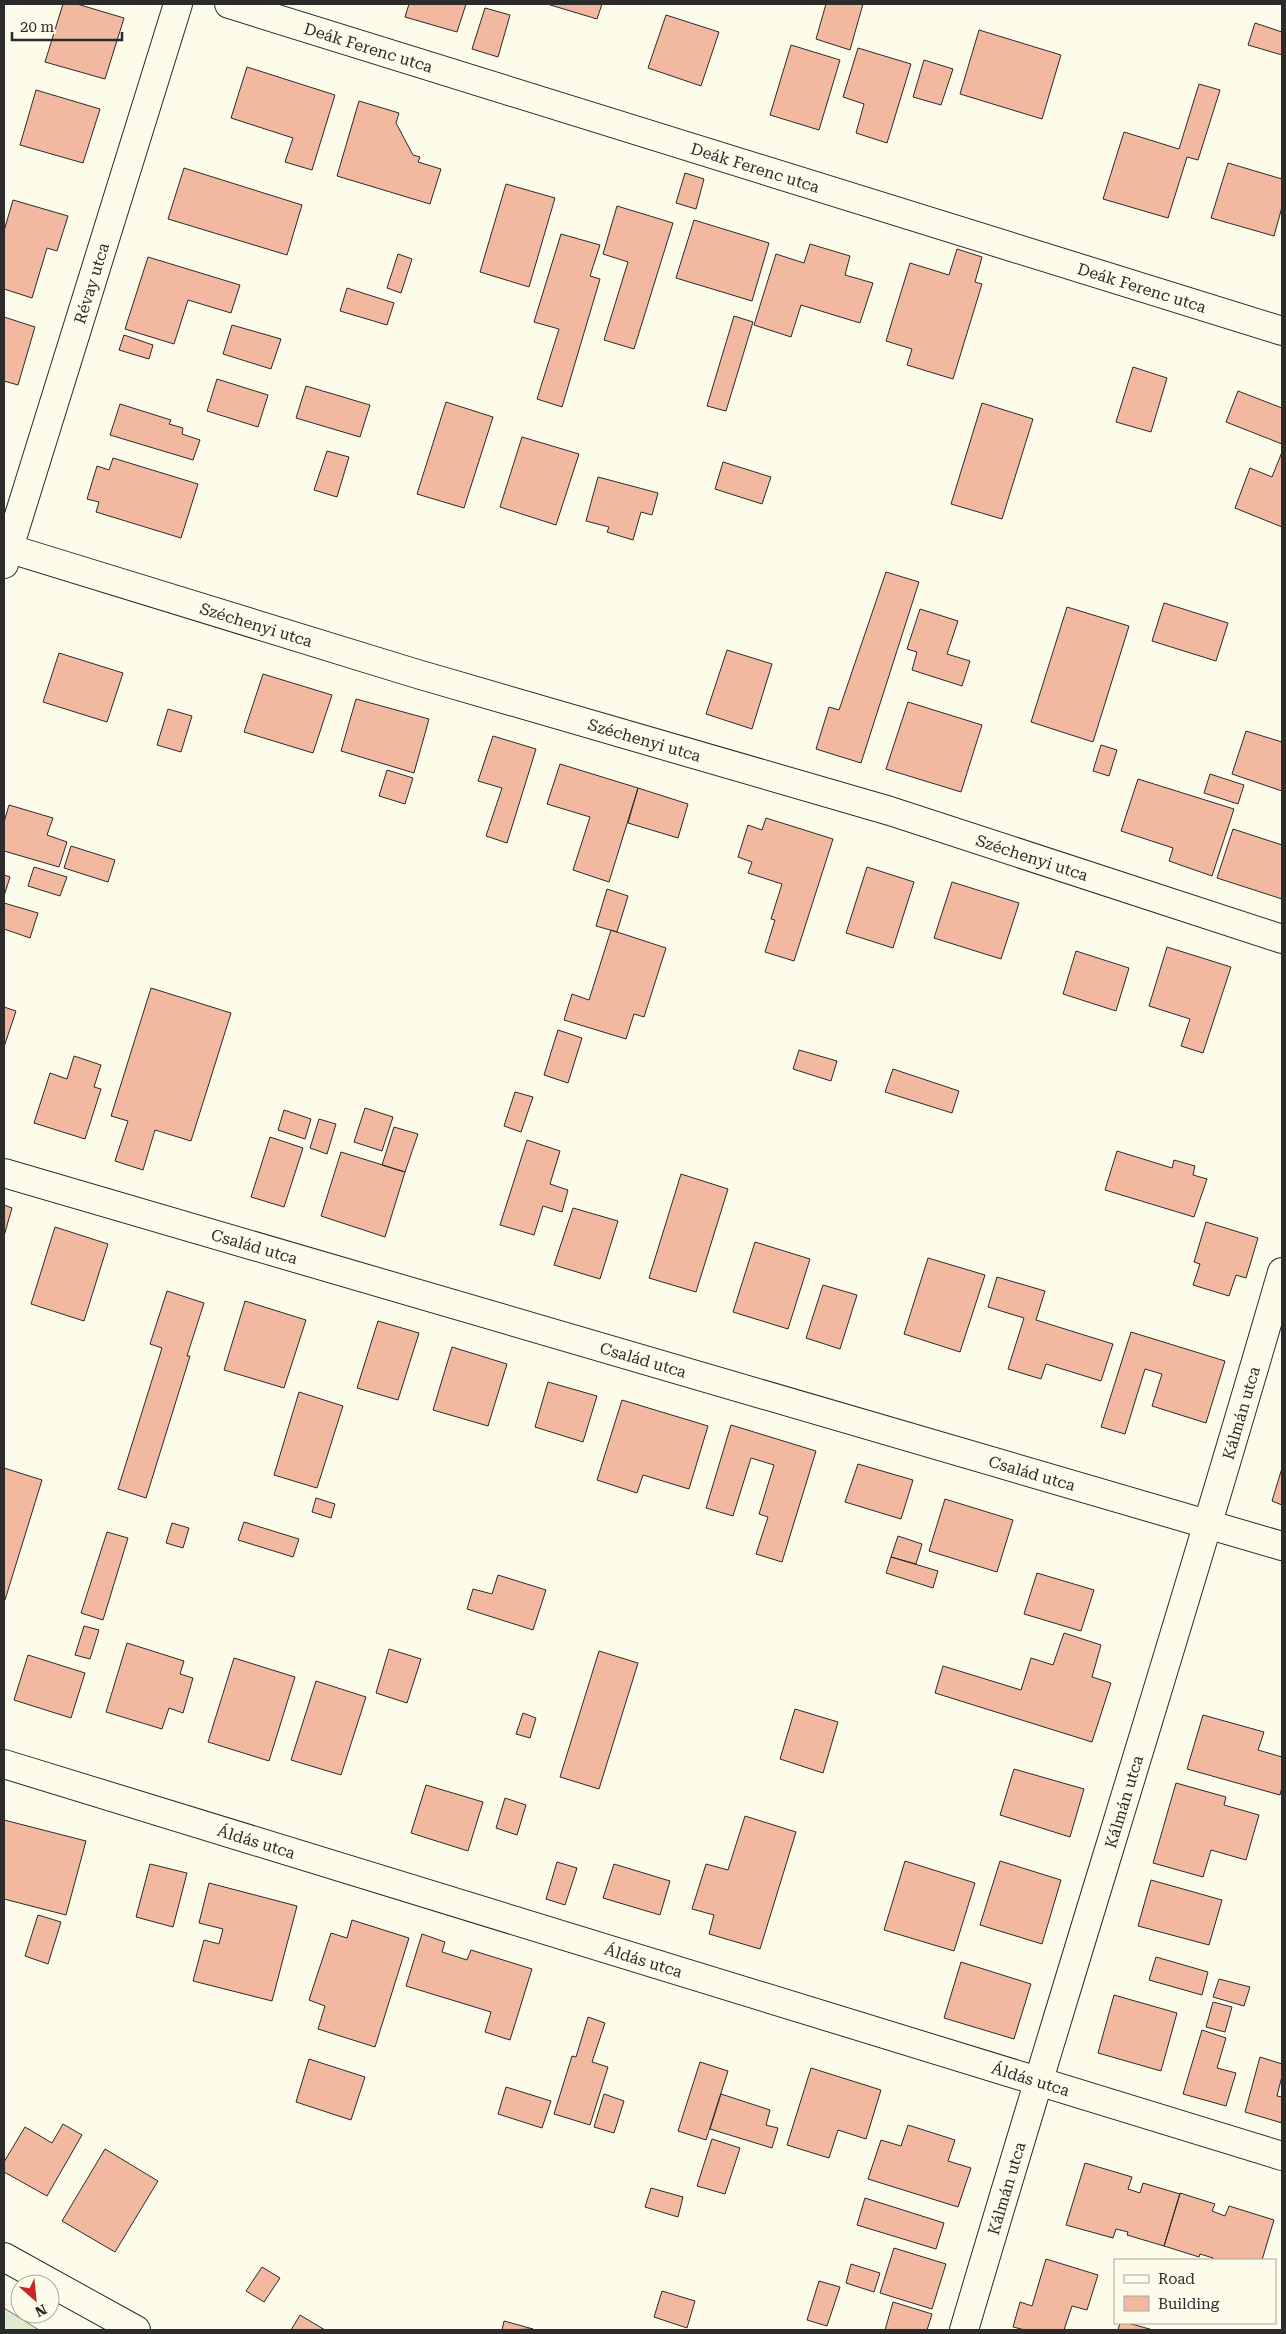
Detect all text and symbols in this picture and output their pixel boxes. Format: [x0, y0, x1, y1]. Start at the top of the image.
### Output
scale bar [12, 10, 122, 42]
text: 20 m [20, 18, 55, 36]
street label: Deák Ferenc utca [302, 19, 435, 77]
street label: Deák Ferenc utca [688, 139, 822, 197]
street label: Révay utca [70, 240, 113, 326]
street label: Deák Ferenc utca [1075, 259, 1209, 317]
street label: Széchenyi utca [198, 599, 315, 651]
street label: Széchenyi utca [586, 715, 703, 766]
street label: Széchenyi utca [974, 831, 1091, 885]
street label: Család utca [209, 1225, 300, 1268]
street label: Család utca [598, 1338, 689, 1382]
street label: Kálmán utca [1219, 1364, 1264, 1462]
street label: Család utca [987, 1452, 1078, 1495]
street label: Kálmán utca [1101, 1753, 1147, 1851]
street label: Áldás utca [215, 1821, 298, 1863]
street label: Áldás utca [602, 1940, 685, 1982]
street label: Áldás utca [989, 2059, 1072, 2100]
street label: Kálmán utca [984, 2139, 1030, 2237]
legend [1114, 2259, 1276, 2324]
text: Road [1158, 2270, 1195, 2288]
north arrow [10, 2274, 60, 2324]
text: Building [1158, 2295, 1220, 2313]
text: N [32, 2301, 49, 2320]

